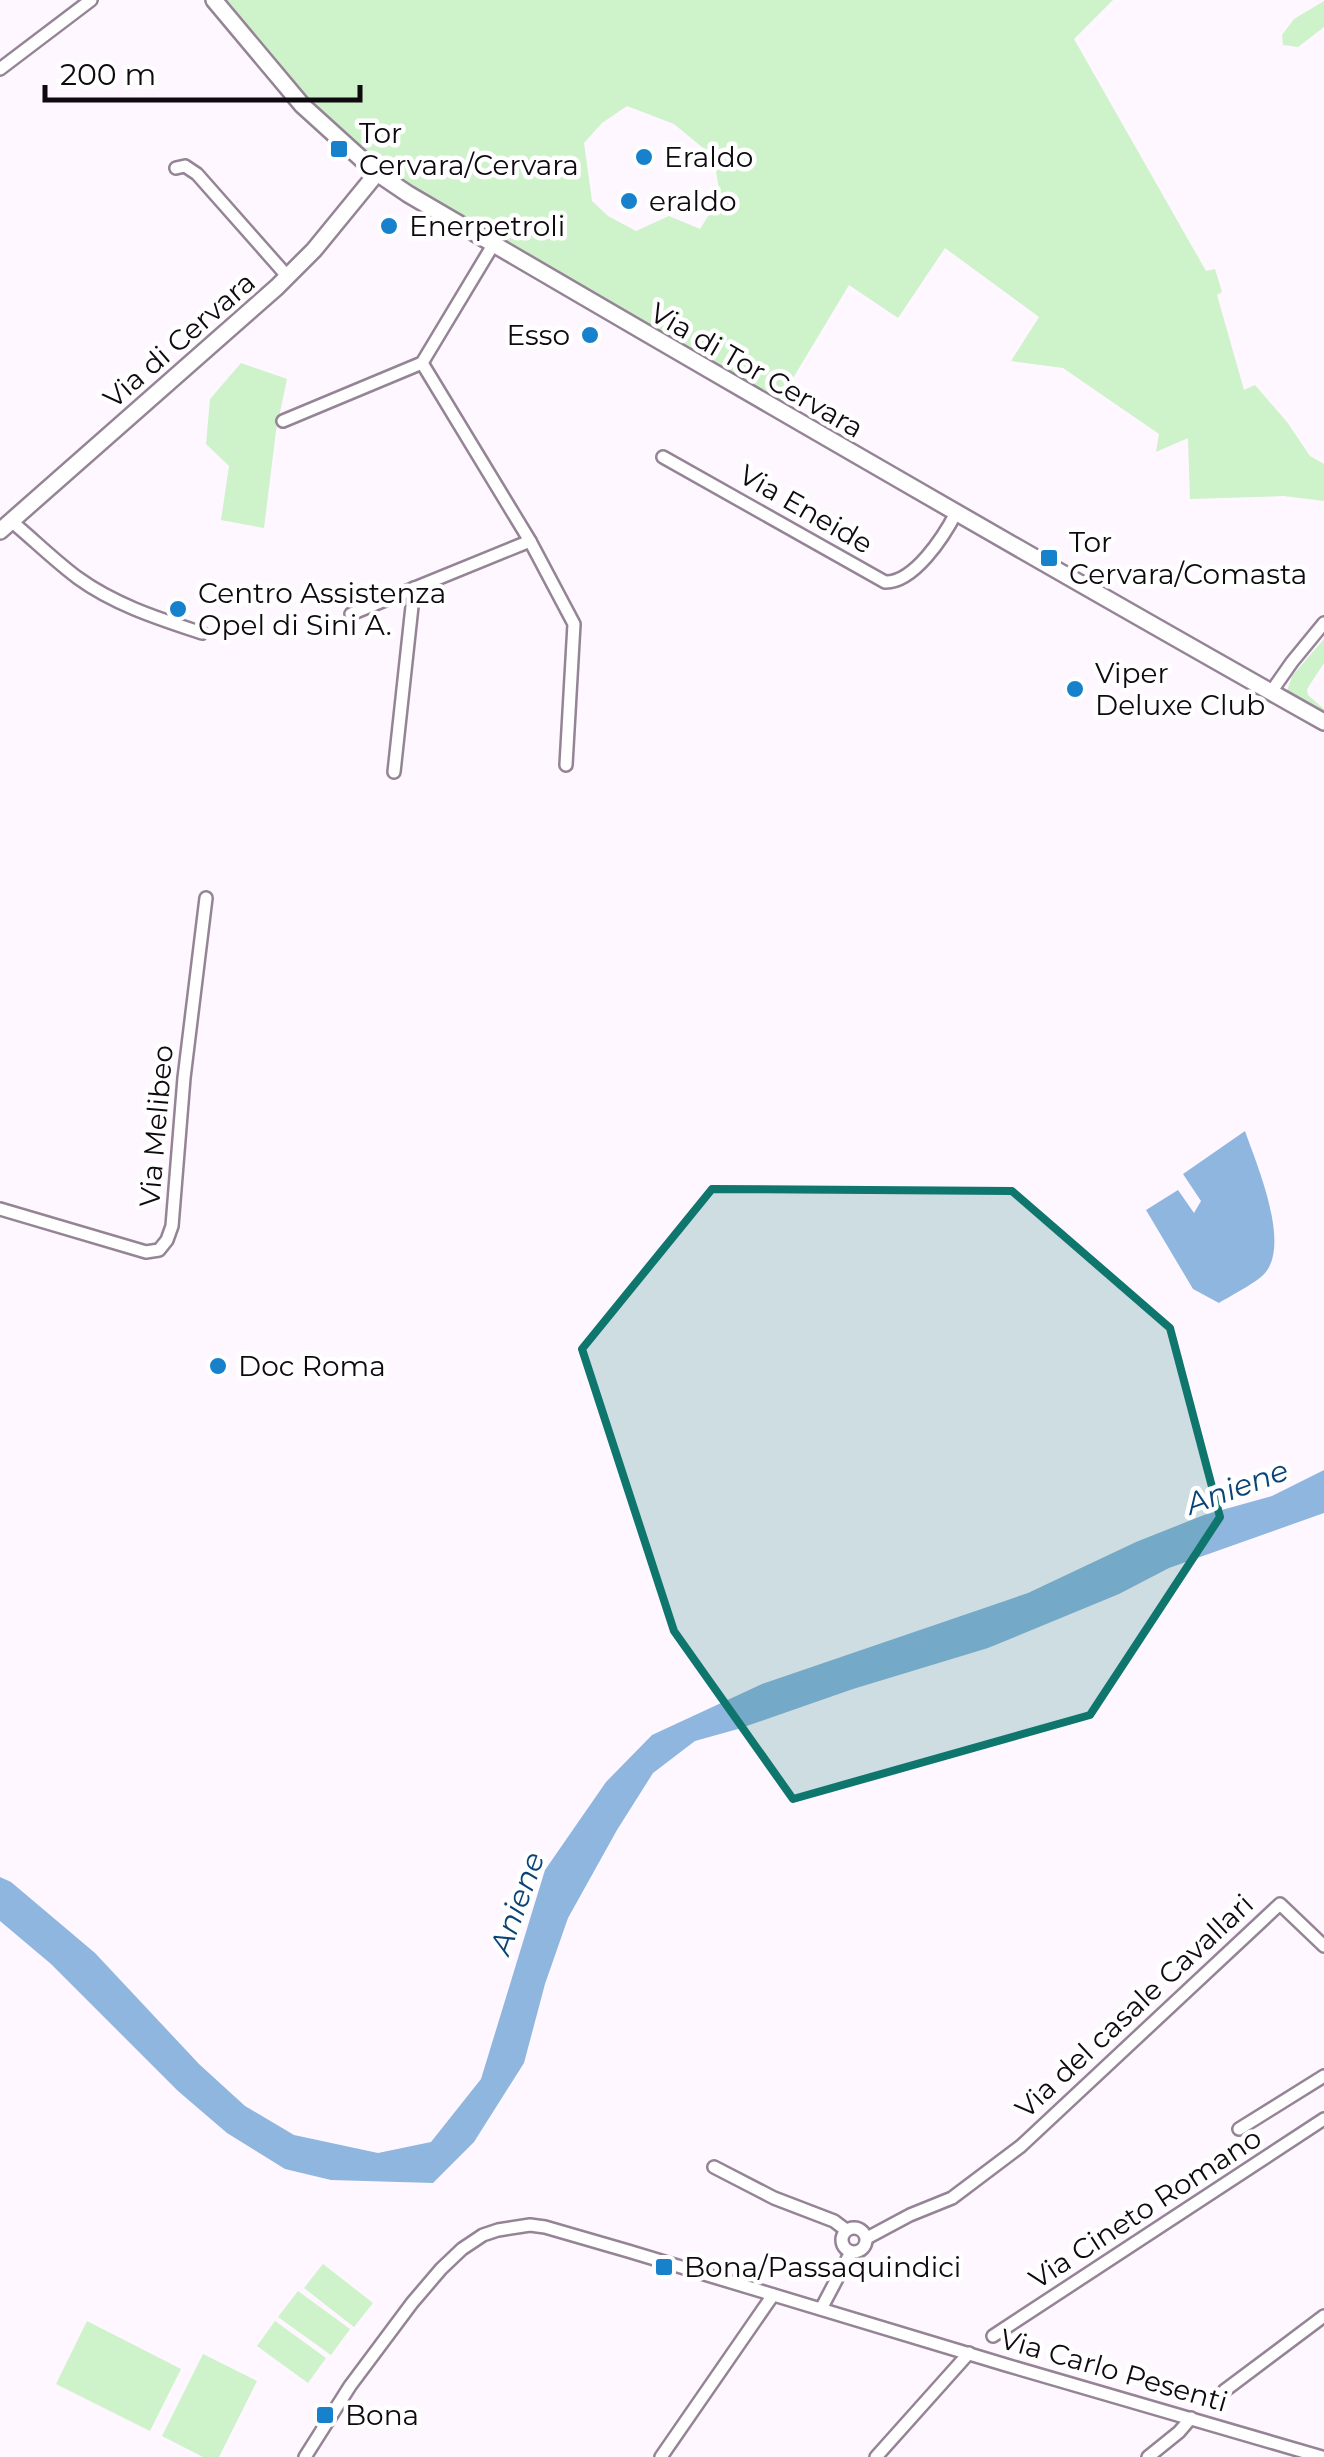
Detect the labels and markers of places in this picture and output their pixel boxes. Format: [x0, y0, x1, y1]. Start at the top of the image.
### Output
place label: Tor Cervara/Cervara [359, 116, 579, 182]
marker: Tor Cervara/Cervara [328, 138, 350, 160]
place label: Eraldo [664, 140, 753, 174]
marker: Eraldo [633, 146, 655, 168]
place label: eraldo [649, 184, 737, 218]
marker: eraldo [618, 190, 640, 212]
place label: Enerpetroli [409, 209, 565, 243]
marker: Enerpetroli [378, 215, 400, 237]
place label: Esso [507, 318, 570, 352]
marker: Esso [579, 324, 601, 346]
place label: Tor Cervara/Comasta [1069, 525, 1307, 591]
marker: Tor Cervara/Comasta [1038, 547, 1060, 569]
place label: Centro Assistenza Opel di Sini A. [198, 576, 446, 642]
marker: Centro Assistenza Opel di Sini A. [167, 598, 189, 620]
place label: Viper Deluxe Club [1095, 656, 1265, 722]
marker: Viper Deluxe Club [1064, 678, 1086, 700]
place label: Doc Roma [238, 1349, 386, 1383]
marker: Doc Roma [207, 1355, 229, 1377]
place label: Bona/Passaquindici [684, 2250, 961, 2284]
marker: Bona/Passaquindici [653, 2256, 675, 2278]
place label: Bona [345, 2398, 419, 2432]
marker: Bona [314, 2404, 336, 2426]

